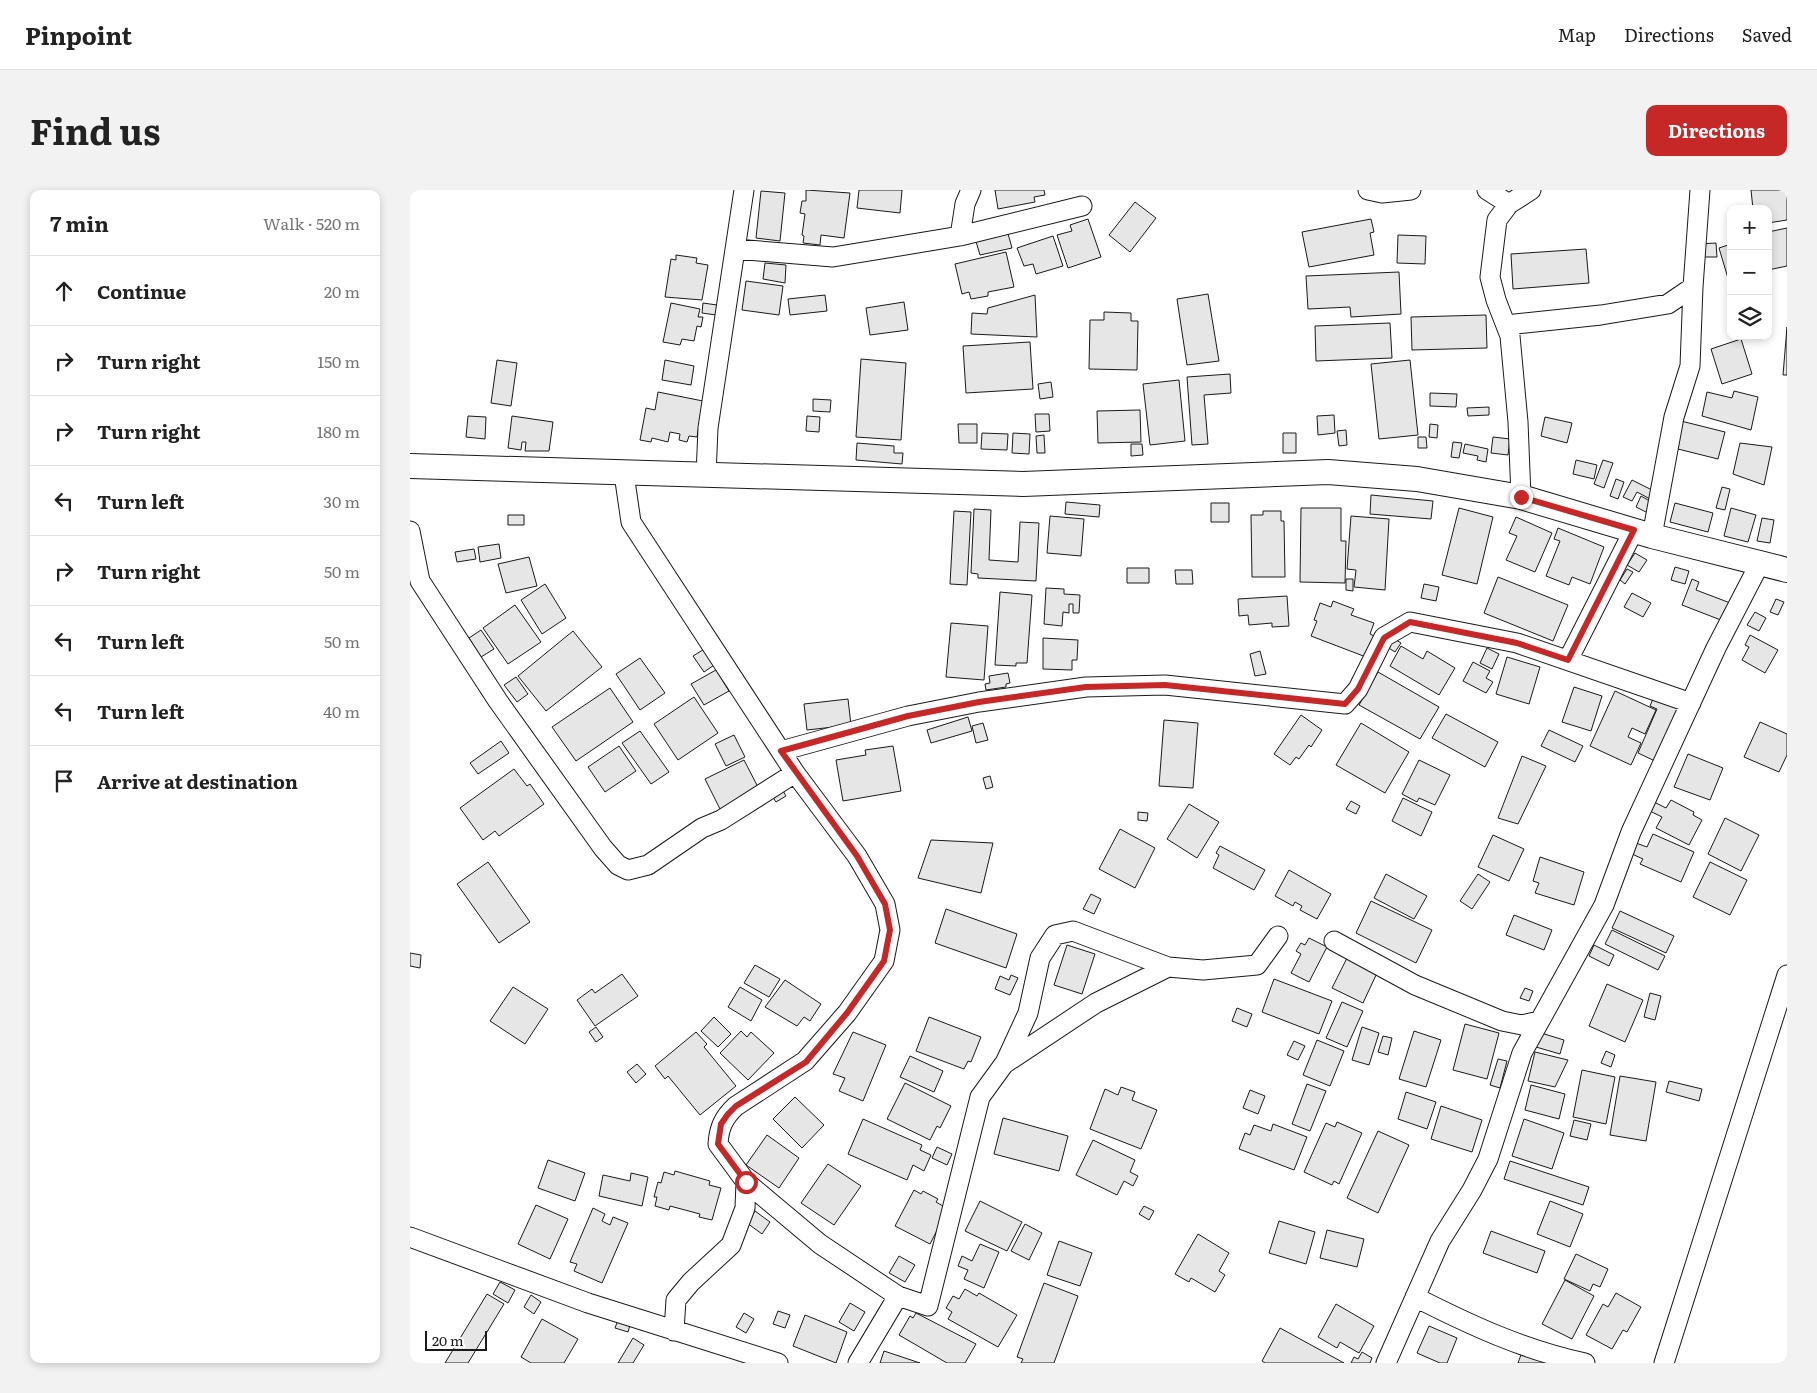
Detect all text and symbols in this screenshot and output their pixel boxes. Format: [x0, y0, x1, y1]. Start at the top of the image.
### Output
text: Pinpoint [25, 17, 132, 52]
text: Map [1558, 21, 1596, 48]
text: Directions [1624, 21, 1714, 48]
text: Saved [1742, 21, 1792, 48]
text: Find us [30, 104, 160, 156]
button: Directions [1646, 105, 1787, 156]
map controls [1727, 205, 1772, 340]
button: + [1727, 205, 1772, 250]
text: 7 min [50, 207, 109, 238]
text: Walk · 520 m [263, 211, 360, 235]
button: − [1727, 250, 1772, 295]
icon: ahead [50, 277, 78, 305]
text: Continue [97, 277, 186, 305]
text: 20 m [324, 279, 360, 303]
button: layers [1727, 295, 1772, 340]
icon: right [50, 347, 78, 375]
text: Turn right [97, 347, 201, 375]
text: 150 m [317, 349, 360, 373]
icon: right [50, 417, 78, 445]
text: Turn right [97, 417, 201, 445]
text: 180 m [317, 419, 360, 443]
route end [1510, 486, 1533, 509]
icon: left [50, 487, 78, 515]
text: Turn left [97, 487, 184, 515]
text: 30 m [323, 489, 360, 513]
icon: right [50, 557, 78, 585]
text: Turn right [97, 557, 201, 585]
text: 50 m [324, 559, 360, 583]
icon: left [50, 627, 78, 655]
text: Turn left [97, 627, 184, 655]
text: 50 m [324, 629, 360, 653]
icon: left [50, 697, 78, 725]
text: Turn left [97, 697, 184, 725]
text: 40 m [323, 699, 360, 723]
icon: arrive [50, 767, 78, 795]
text: Arrive at destination [97, 767, 298, 795]
route start [735, 1171, 758, 1194]
scale bar [425, 1328, 488, 1351]
text: 20 m [432, 1330, 464, 1350]

